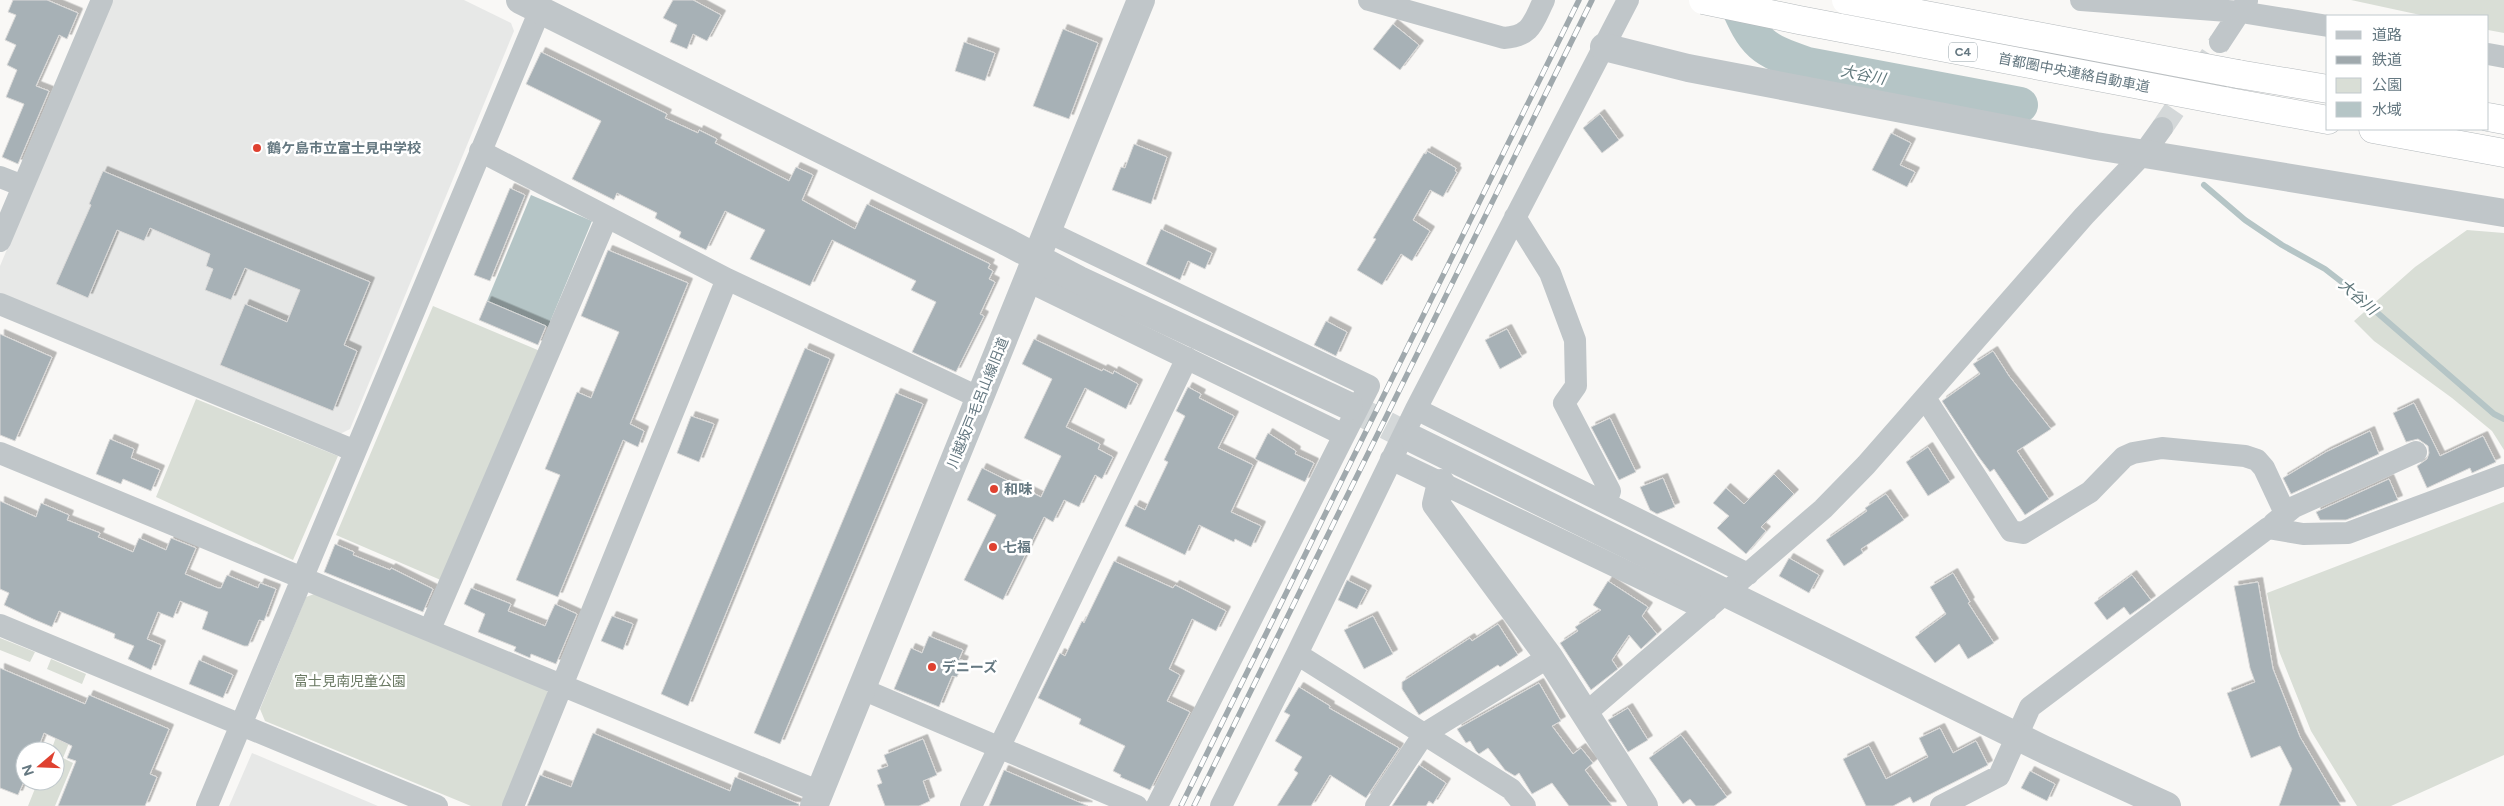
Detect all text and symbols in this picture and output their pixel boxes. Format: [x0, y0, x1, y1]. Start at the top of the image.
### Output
legend [2326, 15, 2489, 130]
text: 道路 [2372, 26, 2402, 44]
road number: C4 [1949, 42, 1977, 62]
street label: 首都圏中央連絡自動車道 [1997, 50, 2151, 96]
text: 鉄道 [2372, 51, 2402, 69]
water label: 大谷川 [1839, 62, 1889, 89]
text: 公園 [2372, 76, 2402, 94]
text: 水域 [2372, 101, 2402, 119]
place label: 鶴ケ島市立富士見中学校 [267, 140, 421, 157]
marker: 鶴ケ島市立富士見中学校 [251, 142, 263, 154]
water label: 大谷川 [2335, 275, 2382, 320]
street label: 川越坂戸毛呂山線旧道 [944, 335, 1012, 471]
place label: 和味 [1004, 481, 1033, 498]
marker: 和味 [988, 483, 1000, 495]
place label: 七福 [1003, 539, 1031, 556]
marker: 七福 [987, 541, 999, 553]
place label: デニーズ [942, 659, 997, 676]
marker: デニーズ [926, 661, 938, 673]
park label: 富士見南児童公園 [294, 673, 406, 690]
north arrow [15, 741, 65, 791]
text: N [18, 762, 38, 778]

